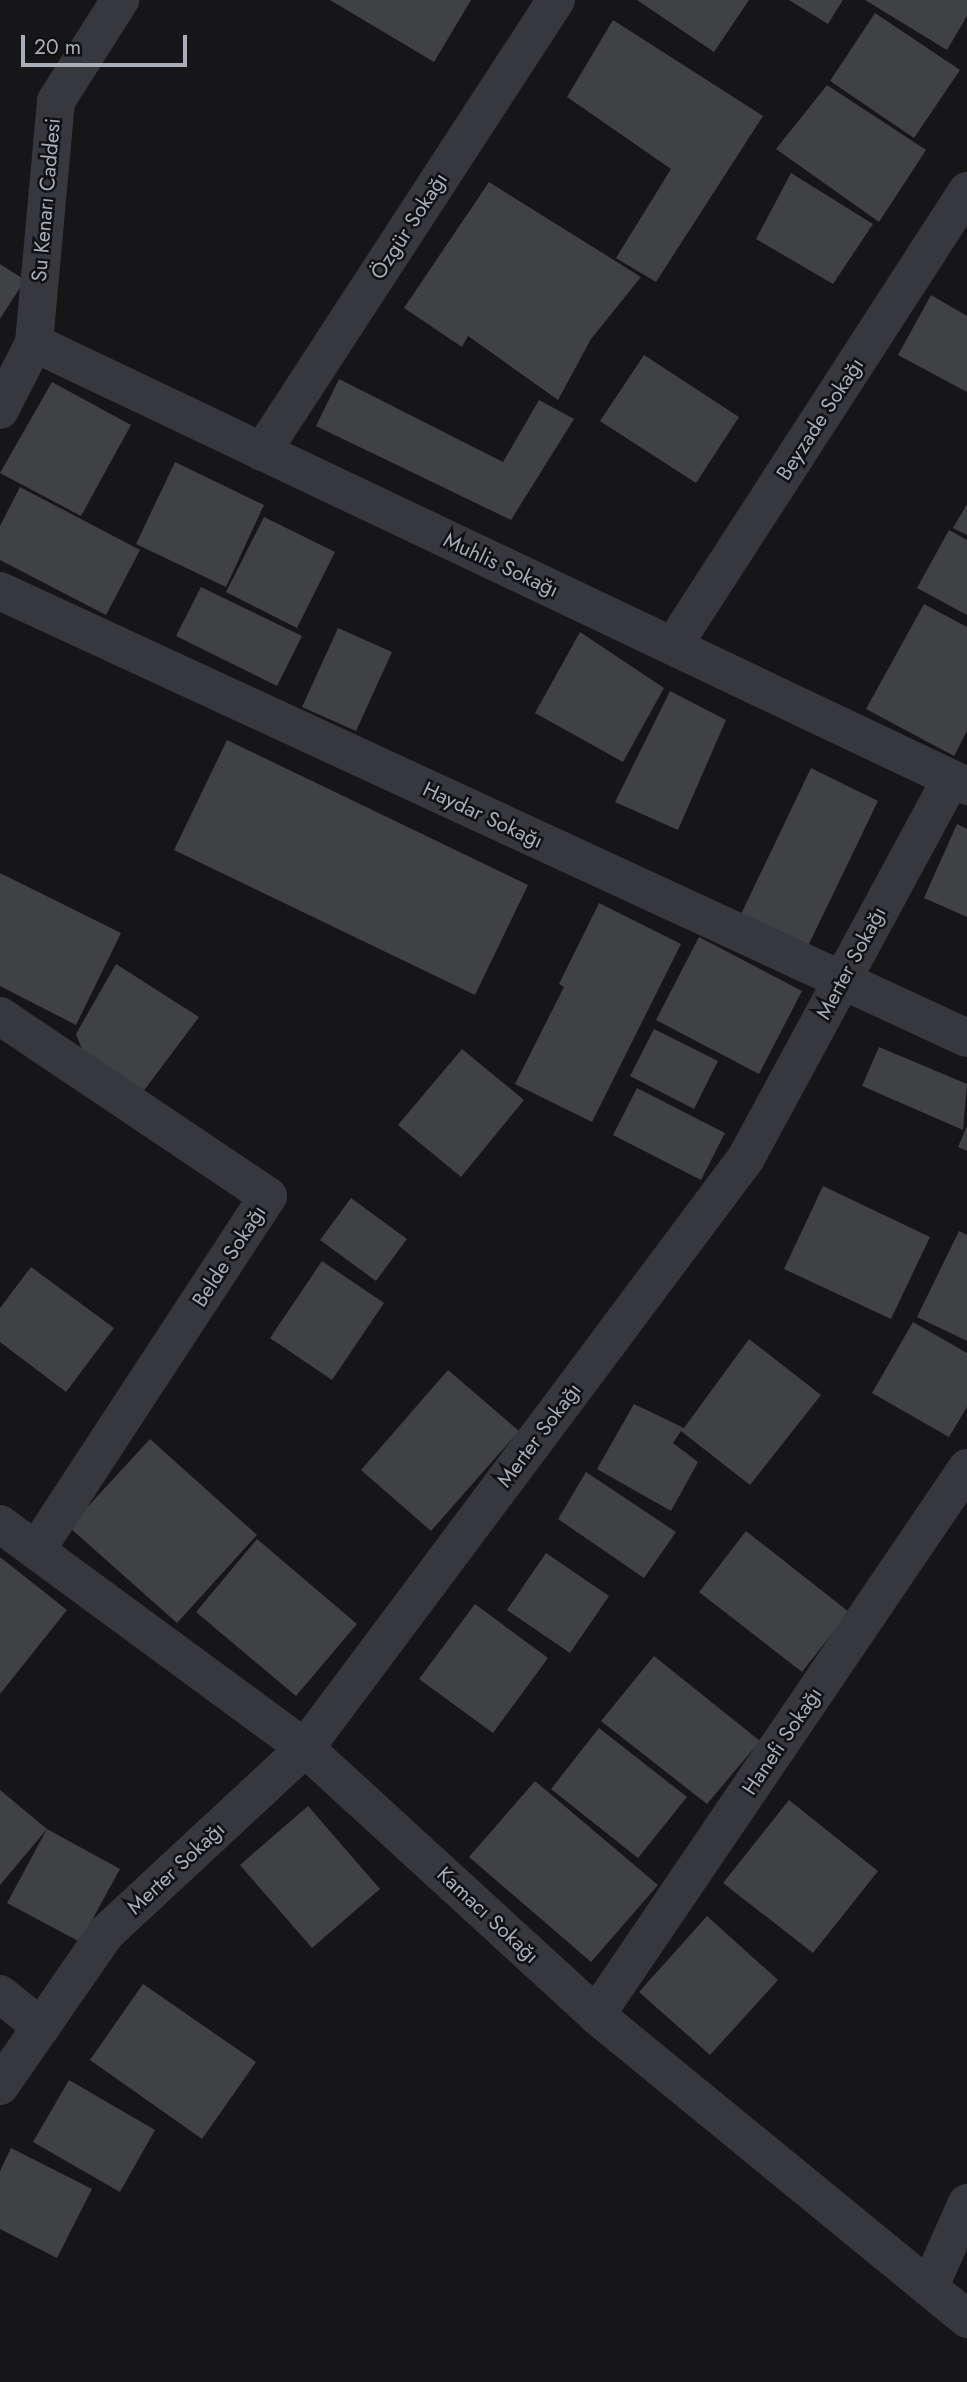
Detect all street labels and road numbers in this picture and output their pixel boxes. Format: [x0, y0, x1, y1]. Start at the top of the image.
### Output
street label: Su Kenarı Caddesi [26, 117, 66, 283]
street label: Özgür Sokağı [365, 168, 453, 284]
street label: Beyzade Sokağı [771, 353, 869, 485]
street label: Muhlis Sokağı [440, 527, 562, 603]
street label: Haydar Sokağı [419, 776, 547, 854]
street label: Merter Sokağı [811, 902, 891, 1024]
street label: Belde Sokağı [187, 1200, 271, 1312]
street label: Merter Sokağı [492, 1378, 586, 1492]
street label: Hanefi Sokağı [737, 1682, 827, 1800]
street label: Merter Sokağı [122, 1816, 230, 1920]
street label: Kamacı Sokağı [432, 1861, 544, 1969]

